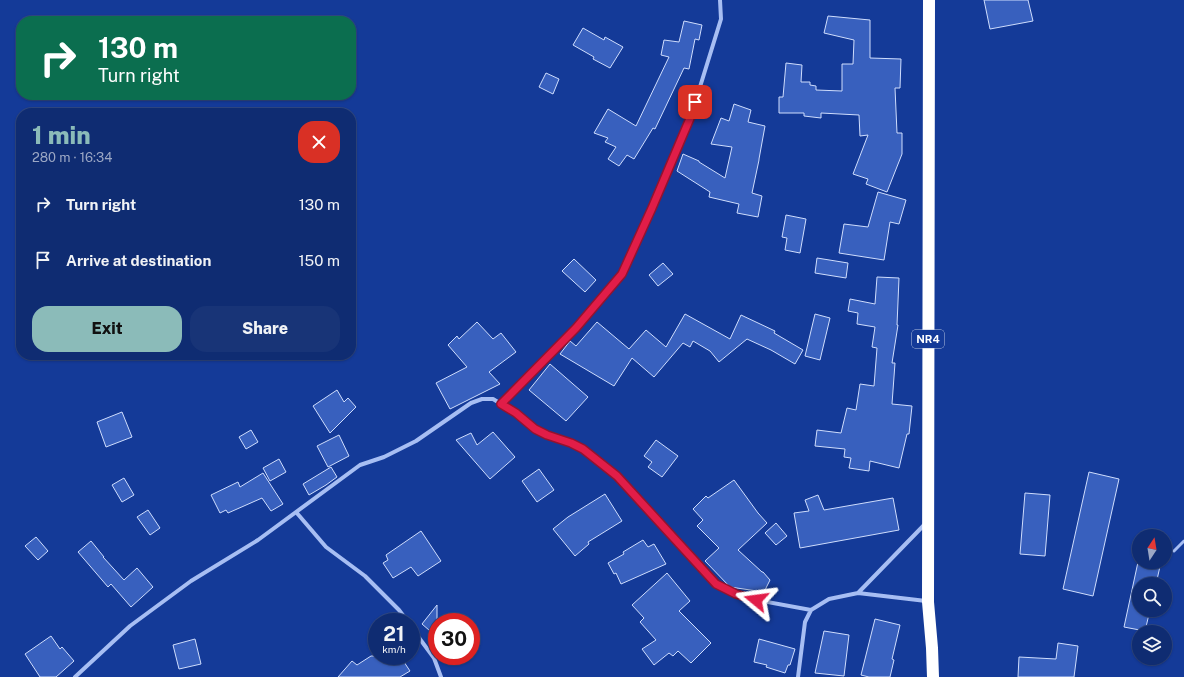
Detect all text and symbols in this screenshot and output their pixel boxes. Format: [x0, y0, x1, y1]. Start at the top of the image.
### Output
text: 130 m [98, 31, 178, 64]
icon: right [32, 32, 84, 84]
text: Turn right [98, 65, 180, 86]
pin [678, 85, 712, 119]
icon: arrive [684, 91, 706, 113]
text: 1 min [32, 121, 91, 149]
button: close [298, 121, 340, 163]
text: 280 m · 16:34 [32, 150, 112, 165]
icon: right [32, 193, 54, 215]
text: Turn right [66, 196, 136, 213]
text: 130 m [299, 196, 340, 213]
icon: arrive [32, 249, 54, 271]
text: Arrive at destination [66, 252, 211, 269]
text: 150 m [298, 252, 340, 269]
button: Exit [32, 306, 182, 352]
button: Share [190, 306, 340, 352]
road number: NR4 [912, 330, 944, 348]
north arrow [1132, 529, 1172, 569]
map controls [1132, 529, 1172, 665]
button: search [1132, 577, 1172, 617]
position arrow [735, 579, 777, 621]
speed limit sign: 30 [428, 613, 480, 665]
text: 21 [383, 622, 405, 646]
button: layers [1132, 625, 1172, 665]
text: km/h [382, 643, 406, 655]

